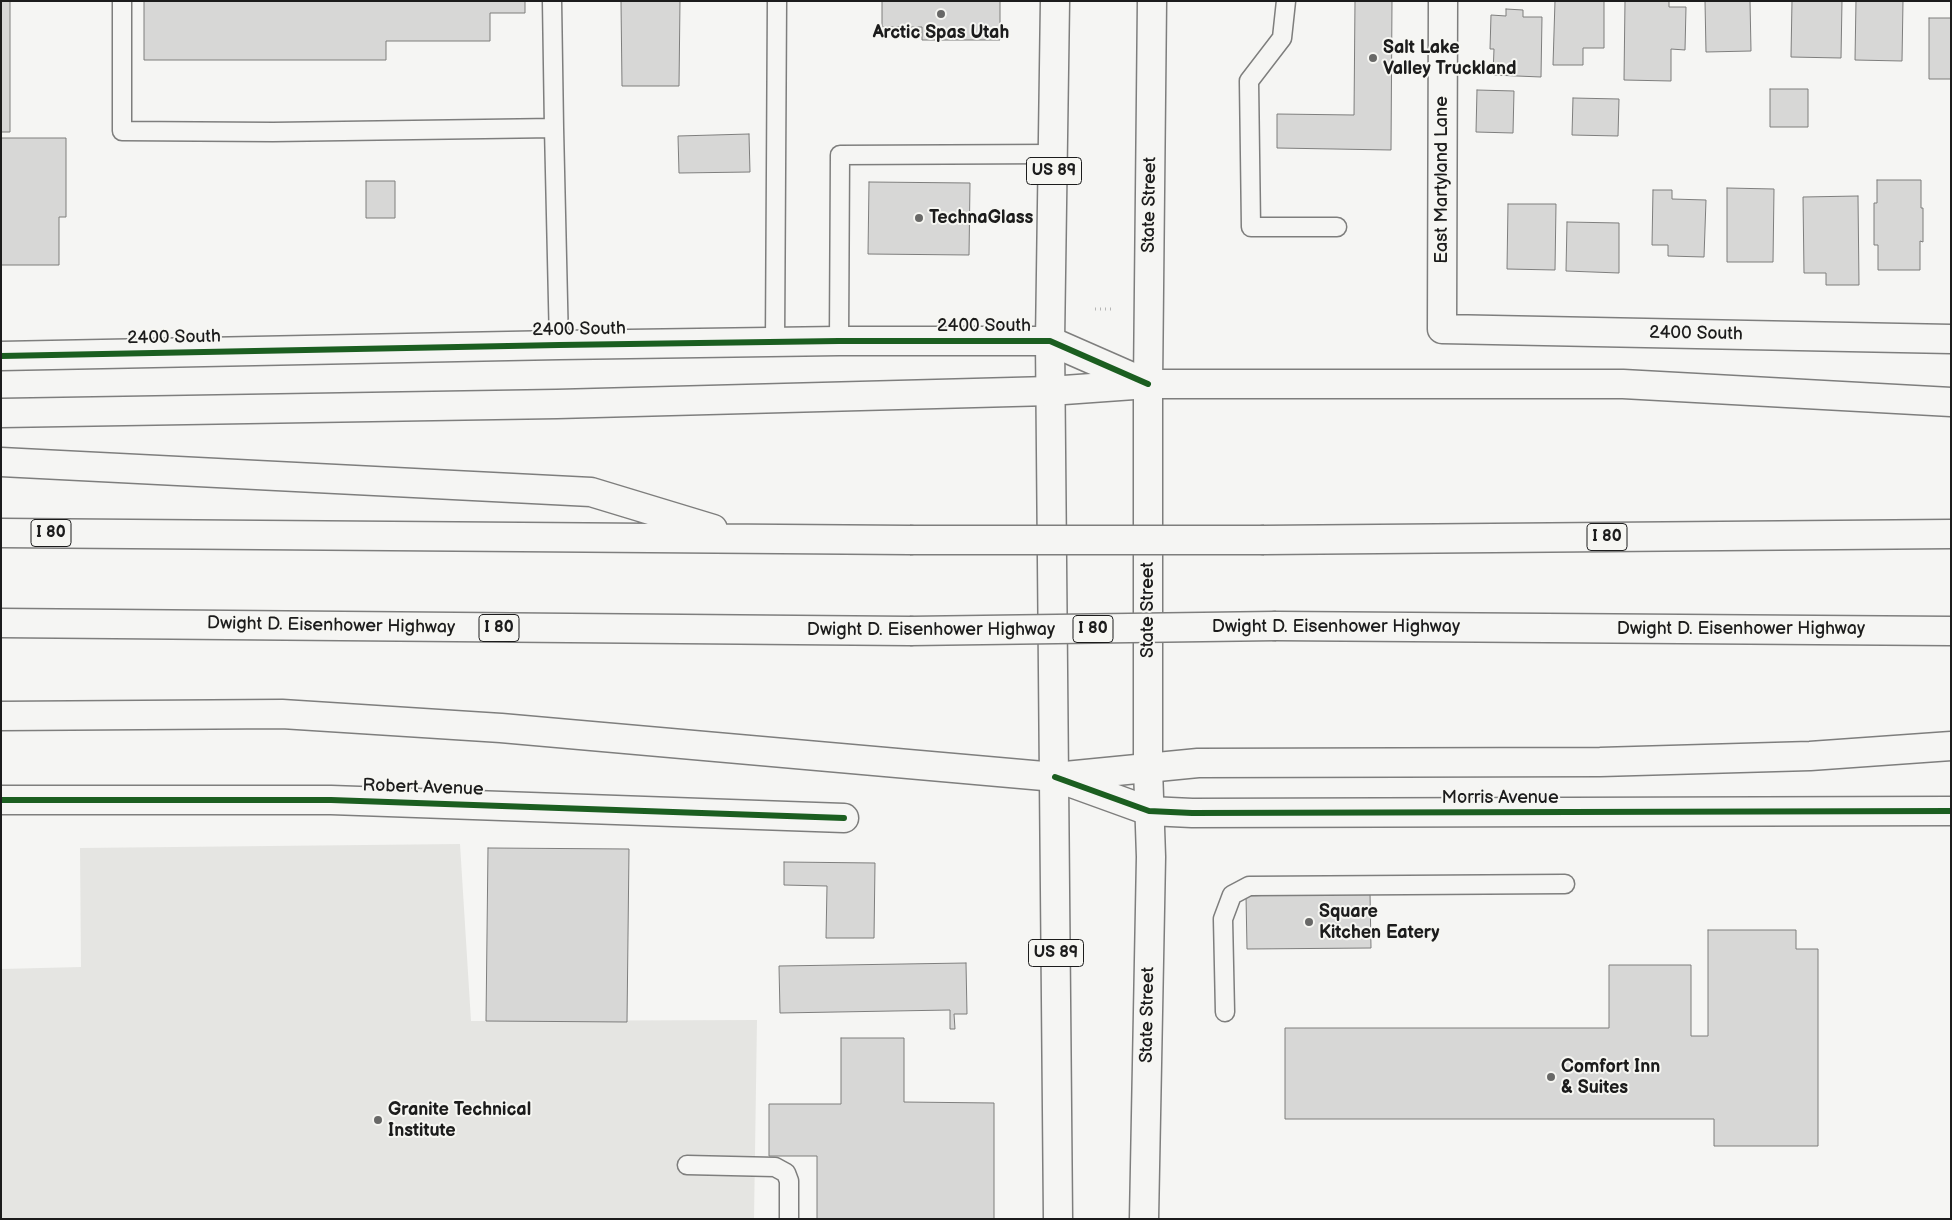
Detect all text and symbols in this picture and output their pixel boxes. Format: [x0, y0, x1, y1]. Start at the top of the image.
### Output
marker: Arctic Spas Utah [935, 8, 947, 20]
place label: Arctic Spas Utah [873, 22, 1009, 44]
place label: Salt Lake Valley Truckland [1383, 37, 1517, 80]
marker: Salt Lake Valley Truckland [1367, 52, 1379, 64]
street label: East Martyland Lane [1431, 96, 1453, 264]
street label: State Street [1138, 157, 1162, 253]
road number: US 89 [1026, 158, 1082, 185]
place label: TechnaGlass [929, 207, 1033, 229]
marker: TechnaGlass [913, 212, 925, 224]
street label: 2400 South [937, 315, 1031, 337]
street label: 2400 South [532, 318, 626, 342]
street label: 2400 South [1649, 322, 1743, 346]
street label: 2400 South [127, 326, 221, 350]
road number: I 80 [31, 520, 71, 546]
road number: I 80 [1587, 524, 1627, 550]
street label: State Street [1137, 562, 1159, 658]
street label: Dwight D. Eisenhower Highway [207, 613, 455, 639]
road number: I 80 [479, 614, 519, 641]
road number: I 80 [1073, 616, 1113, 642]
street label: Dwight D. Eisenhower Highway [1212, 616, 1460, 638]
street label: Dwight D. Eisenhower Highway [1617, 618, 1865, 640]
street label: Dwight D. Eisenhower Highway [807, 619, 1055, 641]
street label: Robert Avenue [362, 775, 484, 801]
street label: Morris Avenue [1441, 787, 1559, 809]
place label: Square Kitchen Eatery [1319, 901, 1440, 944]
marker: Square Kitchen Eatery [1303, 916, 1315, 928]
road number: US 89 [1028, 940, 1084, 966]
street label: State Street [1136, 967, 1160, 1063]
place label: Comfort Inn & Suites [1561, 1056, 1660, 1098]
marker: Comfort Inn & Suites [1545, 1071, 1557, 1083]
place label: Granite Technical Institute [388, 1099, 531, 1142]
marker: Granite Technical Institute [372, 1114, 384, 1126]

